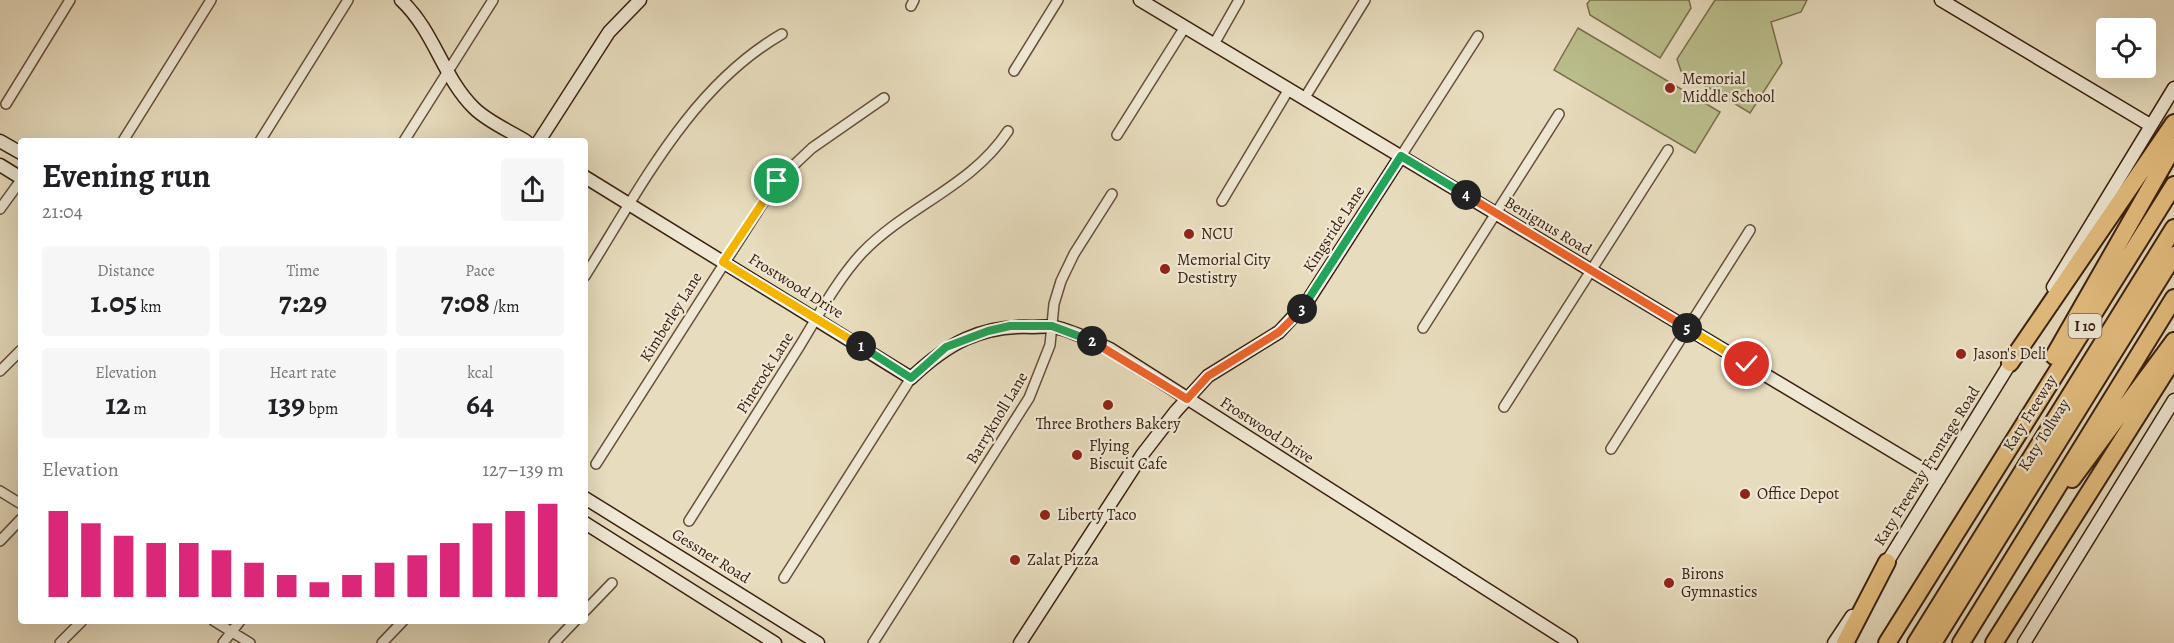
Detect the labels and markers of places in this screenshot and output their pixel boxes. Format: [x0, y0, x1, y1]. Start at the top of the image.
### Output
place label: Memorial Middle School [1682, 68, 1775, 108]
marker: Memorial Middle School [1663, 81, 1677, 95]
pin [751, 155, 802, 206]
pin: 4 [1451, 180, 1481, 210]
place label: NCU [1201, 223, 1234, 245]
marker: NCU [1182, 227, 1196, 241]
place label: Memorial City Destistry [1177, 249, 1271, 289]
marker: Memorial City Destistry [1158, 262, 1172, 276]
pin: 3 [1287, 294, 1317, 324]
pin: 5 [1672, 313, 1702, 343]
pin: 2 [1077, 326, 1107, 356]
pin: 1 [846, 331, 876, 361]
pin [1721, 338, 1772, 389]
place label: Jason's Deli [1973, 343, 2046, 365]
marker: Jason's Deli [1954, 347, 1968, 361]
marker: Three Brothers Bakery [1101, 398, 1115, 412]
place label: Three Brothers Bakery [1036, 413, 1181, 435]
place label: Flying Biscuit Cafe [1089, 435, 1167, 475]
marker: Flying Biscuit Cafe [1070, 448, 1084, 462]
place label: Office Depot [1757, 483, 1839, 505]
marker: Office Depot [1738, 487, 1752, 501]
place label: Liberty Taco [1057, 504, 1137, 526]
marker: Liberty Taco [1038, 508, 1052, 522]
place label: Zalat Pizza [1027, 549, 1099, 571]
marker: Zalat Pizza [1008, 553, 1022, 567]
place label: Birons Gymnastics [1681, 563, 1757, 603]
marker: Birons Gymnastics [1662, 576, 1676, 590]

